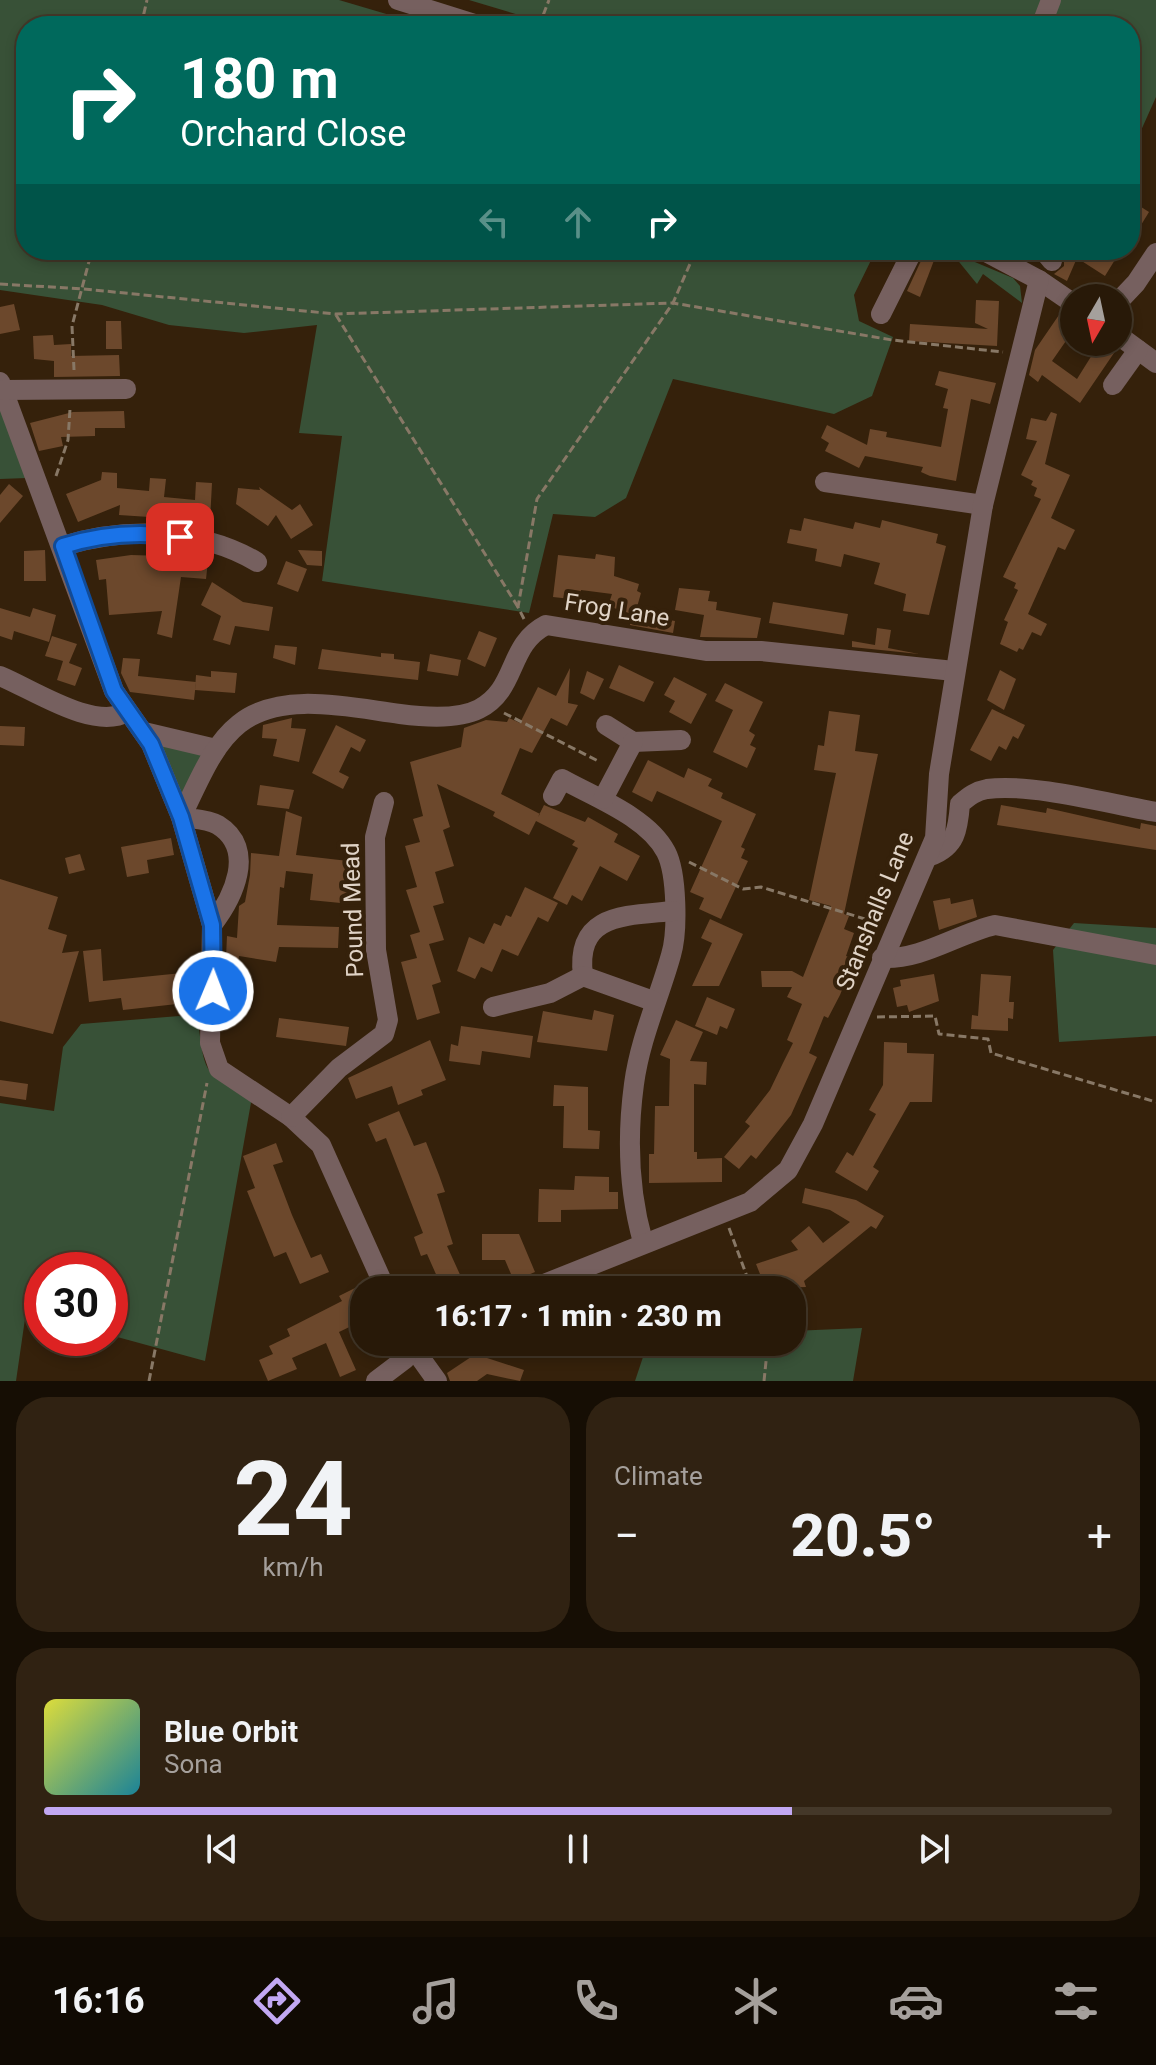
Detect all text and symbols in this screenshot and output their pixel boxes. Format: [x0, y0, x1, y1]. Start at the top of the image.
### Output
text: 180 m [180, 46, 339, 112]
icon: right [48, 48, 152, 152]
text: Orchard Close [180, 113, 406, 155]
icon: left [472, 200, 516, 244]
icon: ahead [556, 200, 600, 244]
icon: right [640, 200, 684, 244]
north arrow [1060, 284, 1132, 356]
map controls [1060, 284, 1132, 356]
pin [146, 503, 214, 571]
icon: arrive [158, 515, 202, 559]
street label: Frog Lane [562, 588, 672, 632]
street label: Stanshalls Lane [830, 827, 920, 995]
street label: Pound Mead [337, 842, 369, 978]
position arrow [171, 949, 255, 1033]
speed limit sign: 30 [24, 1252, 128, 1356]
text: 16:17 · 1 min · 230 m [434, 1298, 722, 1333]
text: 24 [233, 1439, 353, 1560]
text: Climate [614, 1461, 703, 1491]
text: 20.5° [791, 1500, 936, 1571]
text: − [614, 1510, 639, 1562]
text: + [1087, 1510, 1112, 1562]
text: km/h [262, 1552, 324, 1582]
text: Blue Orbit [164, 1714, 298, 1749]
text: Sona [164, 1749, 223, 1779]
icon: previous [200, 1827, 244, 1871]
icon: pause [556, 1827, 600, 1871]
icon: next [912, 1827, 956, 1871]
icon: directions [249, 1973, 305, 2029]
icon: music [408, 1973, 464, 2029]
icon: phone [568, 1973, 624, 2029]
icon: climate [728, 1973, 784, 2029]
icon: car [888, 1973, 944, 2029]
icon: filters [1048, 1973, 1104, 2029]
text: 16:16 [52, 1980, 145, 2022]

